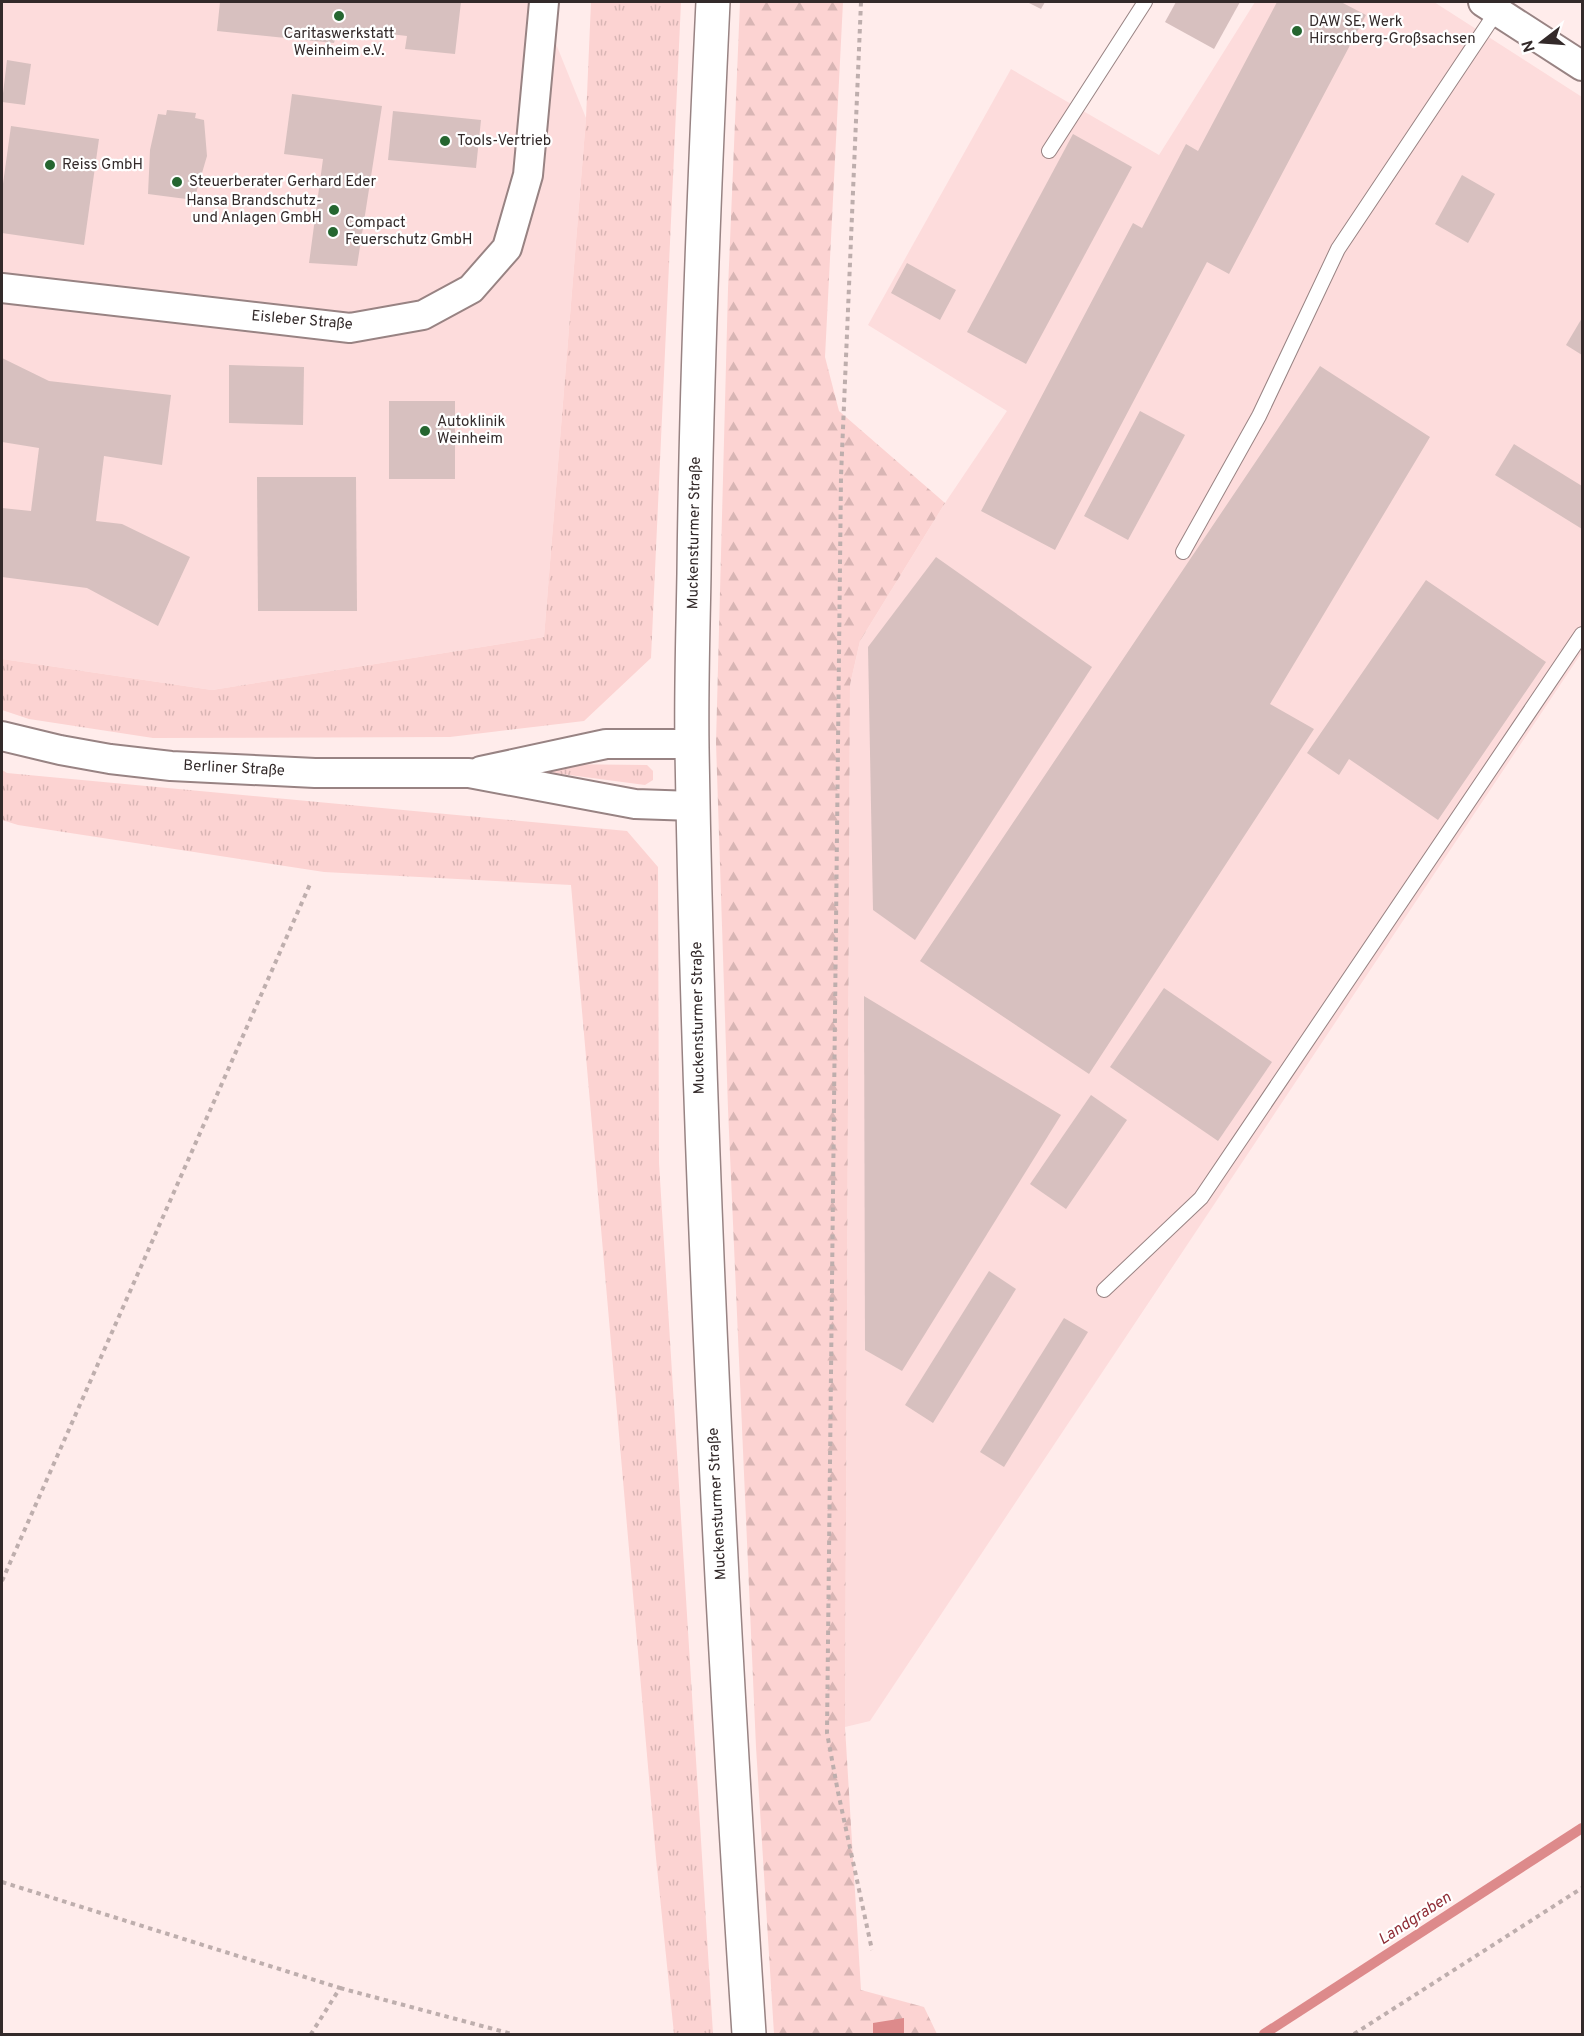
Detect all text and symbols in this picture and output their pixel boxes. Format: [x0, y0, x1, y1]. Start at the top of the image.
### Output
marker: Caritaswerkstatt Weinheim e.V. [332, 9, 346, 23]
north arrow [1512, 12, 1572, 72]
place label: DAW SE, Werk Hirschberg-Großsachsen [1309, 13, 1476, 49]
marker: DAW SE, Werk Hirschberg-Großsachsen [1290, 24, 1304, 38]
place label: Caritaswerkstatt Weinheim e.V. [283, 25, 395, 61]
text: N [1518, 37, 1541, 54]
place label: Tools-Vertrieb [457, 132, 551, 151]
marker: Tools-Vertrieb [438, 134, 452, 148]
place label: Reiss GmbH [62, 156, 143, 175]
marker: Reiss GmbH [43, 158, 57, 172]
place label: Steuerberater Gerhard Eder [189, 173, 376, 192]
marker: Steuerberater Gerhard Eder [170, 175, 184, 189]
place label: Hansa Brandschutz- und Anlagen GmbH [186, 192, 322, 228]
marker: Hansa Brandschutz- und Anlagen GmbH [327, 203, 341, 217]
place label: Compact Feuerschutz GmbH [345, 214, 472, 250]
marker: Compact Feuerschutz GmbH [326, 225, 340, 239]
street label: Eisleber Straße [250, 307, 354, 335]
place label: Autoklinik Weinheim [437, 413, 505, 449]
marker: Autoklinik Weinheim [418, 424, 432, 438]
street label: Muckensturmer Straße [684, 456, 706, 610]
street label: Berliner Straße [183, 757, 285, 781]
street label: Muckensturmer Straße [688, 941, 710, 1095]
street label: Muckensturmer Straße [705, 1427, 731, 1581]
water label: Landgraben [1375, 1888, 1455, 1950]

